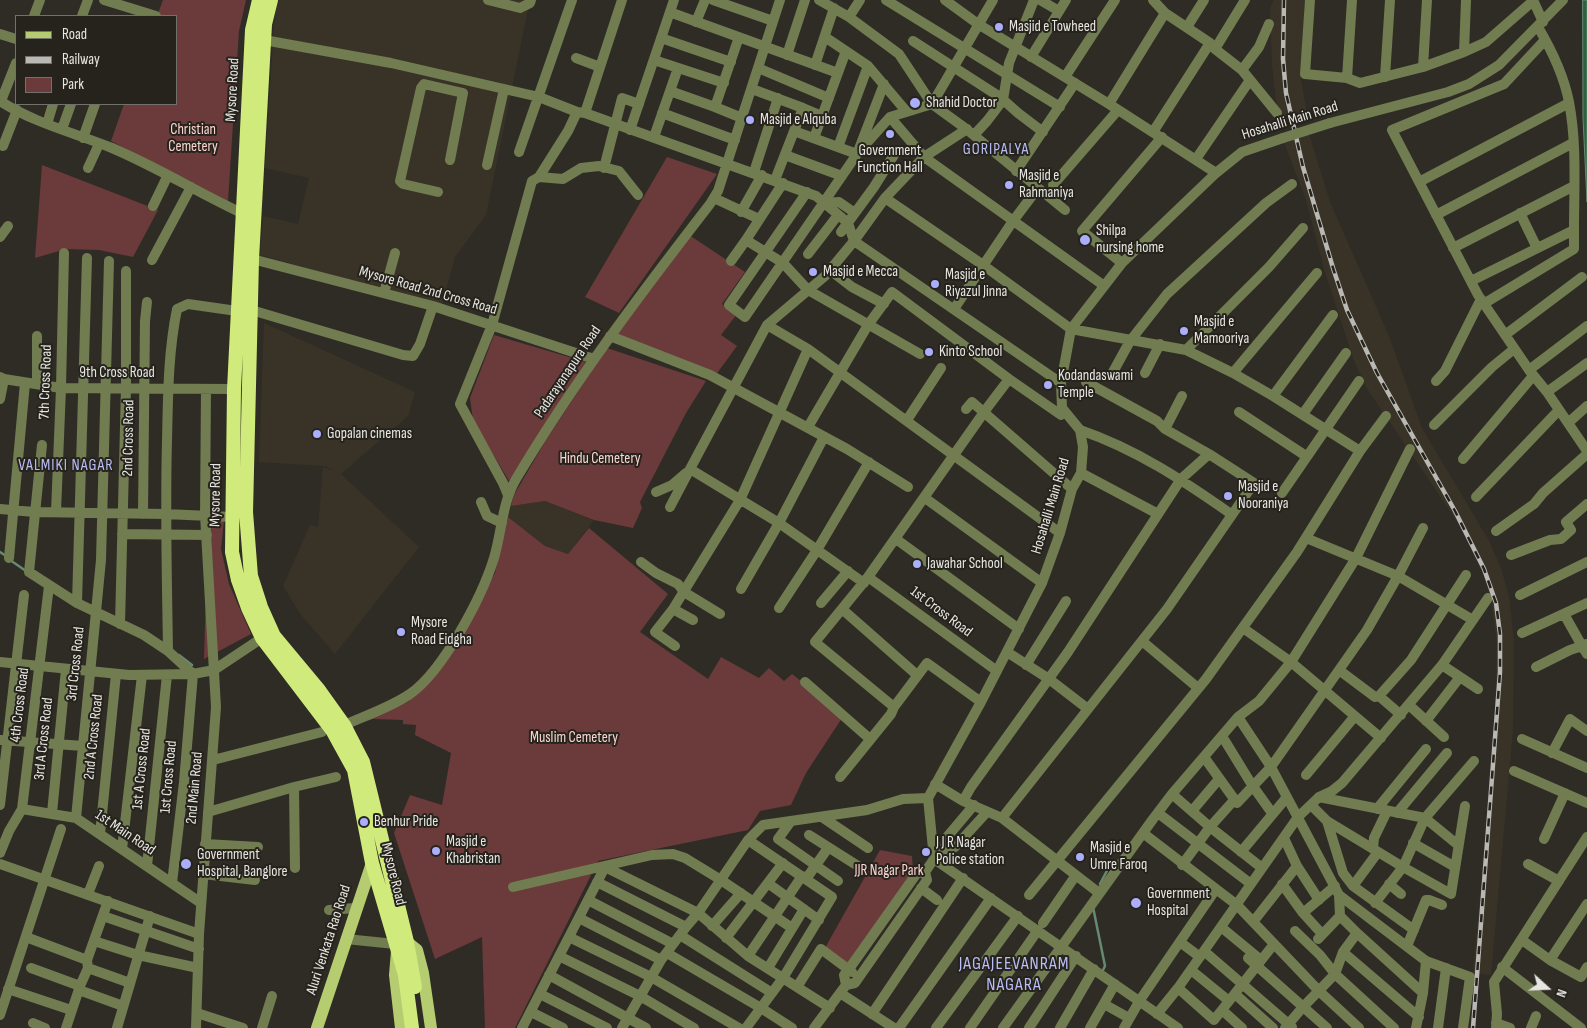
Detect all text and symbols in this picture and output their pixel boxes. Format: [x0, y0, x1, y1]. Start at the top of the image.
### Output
legend [15, 15, 178, 105]
place label: Masjid e Towheed [1009, 18, 1096, 36]
marker: Masjid e Towheed [993, 21, 1005, 33]
text: Road [62, 25, 87, 44]
text: Railway [62, 50, 100, 69]
street label: Mysore Road [222, 58, 244, 122]
text: Park [62, 75, 84, 94]
place label: Shahid Doctor [926, 94, 997, 112]
marker: Shahid Doctor [908, 96, 922, 110]
street label: Hosahalli Main Road [1240, 98, 1340, 144]
place label: Masjid e Alquba [760, 111, 836, 129]
marker: Masjid e Alquba [744, 114, 756, 126]
park label: Christian Cemetery [168, 121, 218, 156]
marker: Government Function Hall [884, 128, 896, 140]
district label: GORIPALYA [962, 140, 1030, 160]
place label: Government Function Hall [857, 142, 923, 177]
place label: Masjid e Rahmaniya [1019, 167, 1074, 202]
marker: Masjid e Rahmaniya [1003, 179, 1015, 191]
place label: Shilpa nursing home [1096, 222, 1164, 257]
marker: Shilpa nursing home [1078, 233, 1092, 247]
street label: Mysore Road 2nd Cross Road [357, 263, 499, 319]
place label: Masjid e Mecca [823, 263, 898, 281]
marker: Masjid e Mecca [807, 266, 819, 278]
place label: Masjid e Riyazul Jinna [945, 266, 1007, 301]
marker: Masjid e Riyazul Jinna [929, 278, 941, 290]
place label: Masjid e Mamooriya [1194, 313, 1249, 348]
street label: Padarayanapura Road [531, 323, 605, 421]
marker: Masjid e Mamooriya [1178, 325, 1190, 337]
place label: Kinto School [939, 343, 1002, 361]
street label: 7th Cross Road [36, 344, 56, 420]
marker: Kinto School [923, 346, 935, 358]
street label: 9th Cross Road [79, 364, 155, 382]
place label: Kodandaswami Temple [1058, 367, 1133, 402]
marker: Kodandaswami Temple [1042, 379, 1054, 391]
street label: 2nd Cross Road [119, 399, 139, 477]
place label: Gopalan cinemas [327, 425, 412, 443]
marker: Gopalan cinemas [311, 428, 323, 440]
park label: Hindu Cemetery [559, 450, 641, 468]
district label: VALMIKI NAGAR [17, 456, 115, 476]
street label: Hosahalli Main Road [1028, 456, 1074, 556]
street label: Mysore Road [206, 463, 226, 527]
place label: Masjid e Nooraniya [1238, 478, 1288, 513]
marker: Masjid e Nooraniya [1222, 490, 1234, 502]
place label: Jawahar School [927, 555, 1003, 573]
marker: Jawahar School [911, 558, 923, 570]
street label: 1st Cross Road [906, 583, 976, 641]
place label: Mysore Road Eidgha [411, 614, 472, 649]
street label: 3rd Cross Road [63, 626, 89, 702]
marker: Mysore Road Eidgha [395, 626, 407, 638]
street label: 4th Cross Road [6, 667, 34, 743]
street label: 2nd A Cross Road [81, 694, 107, 780]
street label: 3rd A Cross Road [31, 697, 57, 781]
street label: 1st A Cross Road [129, 727, 155, 811]
park label: Muslim Cemetery [530, 729, 618, 747]
street label: 1st Cross Road [157, 740, 181, 814]
street label: 2nd Main Road [183, 751, 207, 825]
street label: 1st Main Road [91, 806, 159, 860]
place label: Benhur Pride [374, 813, 438, 831]
marker: Benhur Pride [358, 816, 370, 828]
place label: Masjid e Khabristan [446, 833, 500, 868]
place label: J J R Nagar Police station [936, 834, 1004, 869]
place label: Masjid e Umre Faroq [1090, 839, 1147, 874]
street label: Mysore Road [377, 841, 409, 907]
marker: Masjid e Khabristan [430, 845, 442, 857]
place label: Government Hospital, Banglore [197, 846, 288, 881]
marker: J J R Nagar Police station [920, 846, 932, 858]
marker: Masjid e Umre Faroq [1074, 851, 1086, 863]
marker: Government Hospital, Banglore [179, 857, 193, 871]
park label: JJR Nagar Park [855, 862, 923, 880]
street label: Aluri Venkata Rao Road [303, 883, 355, 997]
place label: Government Hospital [1147, 885, 1210, 920]
marker: Government Hospital [1129, 896, 1143, 910]
district label: JAGAJEEVANRAM NAGARA [957, 953, 1071, 996]
north arrow [1522, 963, 1572, 1013]
text: N [1552, 987, 1571, 1000]

